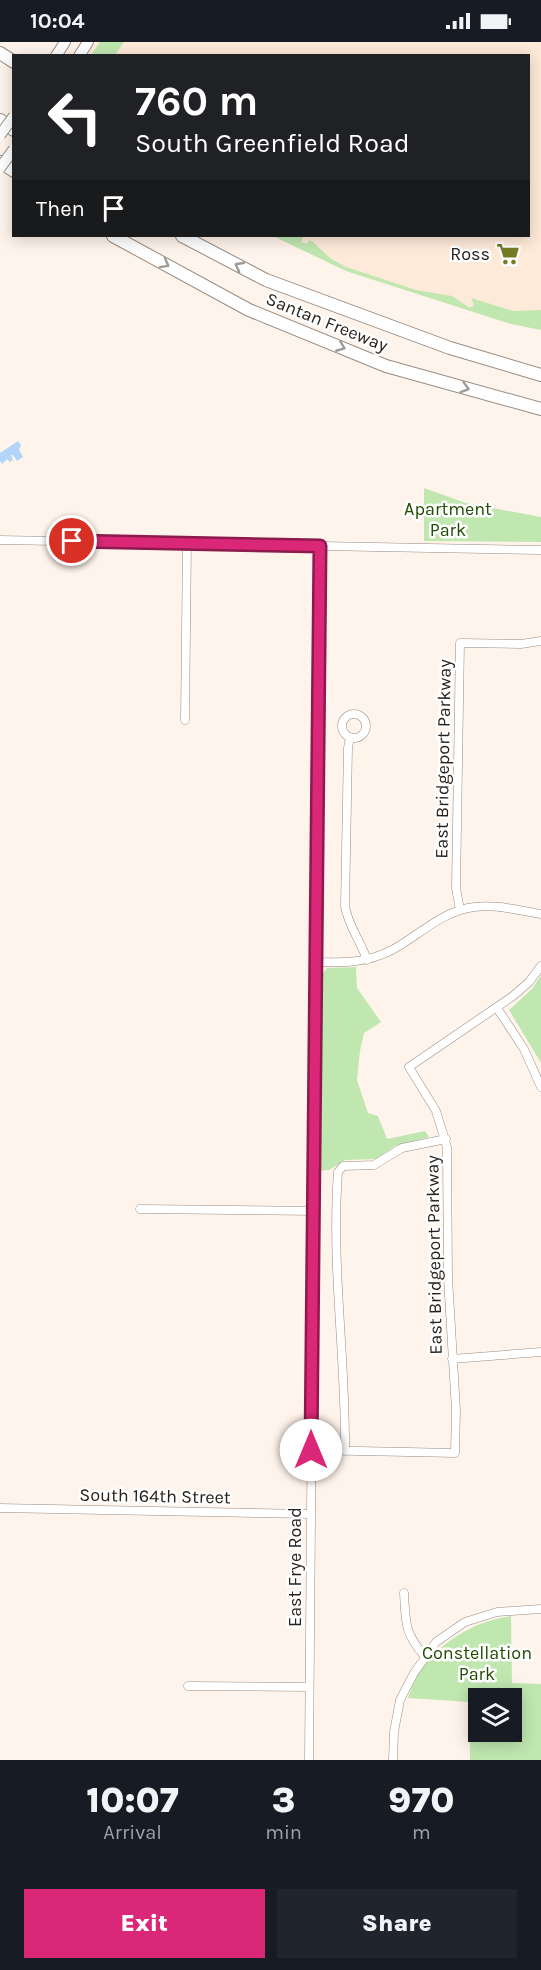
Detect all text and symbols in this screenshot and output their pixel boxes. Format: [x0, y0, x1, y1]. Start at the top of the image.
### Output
text: 10:04 [30, 8, 85, 34]
text: 760 m [135, 76, 258, 126]
icon: left [36, 78, 114, 156]
text: South Greenfield Road [135, 127, 410, 159]
icon: arrive [97, 192, 130, 225]
text: Then [36, 196, 85, 222]
supermarket icon: Ross [495, 241, 521, 267]
place label: Ross [450, 243, 490, 265]
one-way arrow [158, 257, 169, 268]
one-way arrow [235, 262, 246, 273]
street label: Santan Freeway [263, 288, 392, 357]
one-way arrow [334, 340, 345, 352]
one-way arrow [459, 381, 470, 393]
park label: Apartment Park [404, 498, 492, 541]
pin [46, 515, 97, 566]
icon: arrive [55, 524, 88, 557]
street label: East Bridgeport Parkway [430, 658, 456, 859]
street label: East Bridgeport Parkway [421, 1154, 447, 1355]
position arrow [279, 1418, 343, 1482]
street label: South 164th Street [79, 1484, 231, 1508]
street label: East Frye Road [284, 1507, 306, 1627]
park label: Constellation Park [422, 1642, 532, 1685]
map controls [468, 1688, 522, 1742]
button: layers [468, 1688, 522, 1742]
text: 10:07 [86, 1779, 179, 1821]
text: 3 [272, 1779, 295, 1821]
text: 970 [388, 1779, 455, 1821]
text: Arrival [103, 1821, 162, 1844]
text: min [265, 1821, 302, 1844]
text: m [412, 1821, 431, 1844]
button: Exit [24, 1889, 265, 1958]
button: Share [277, 1889, 517, 1958]

